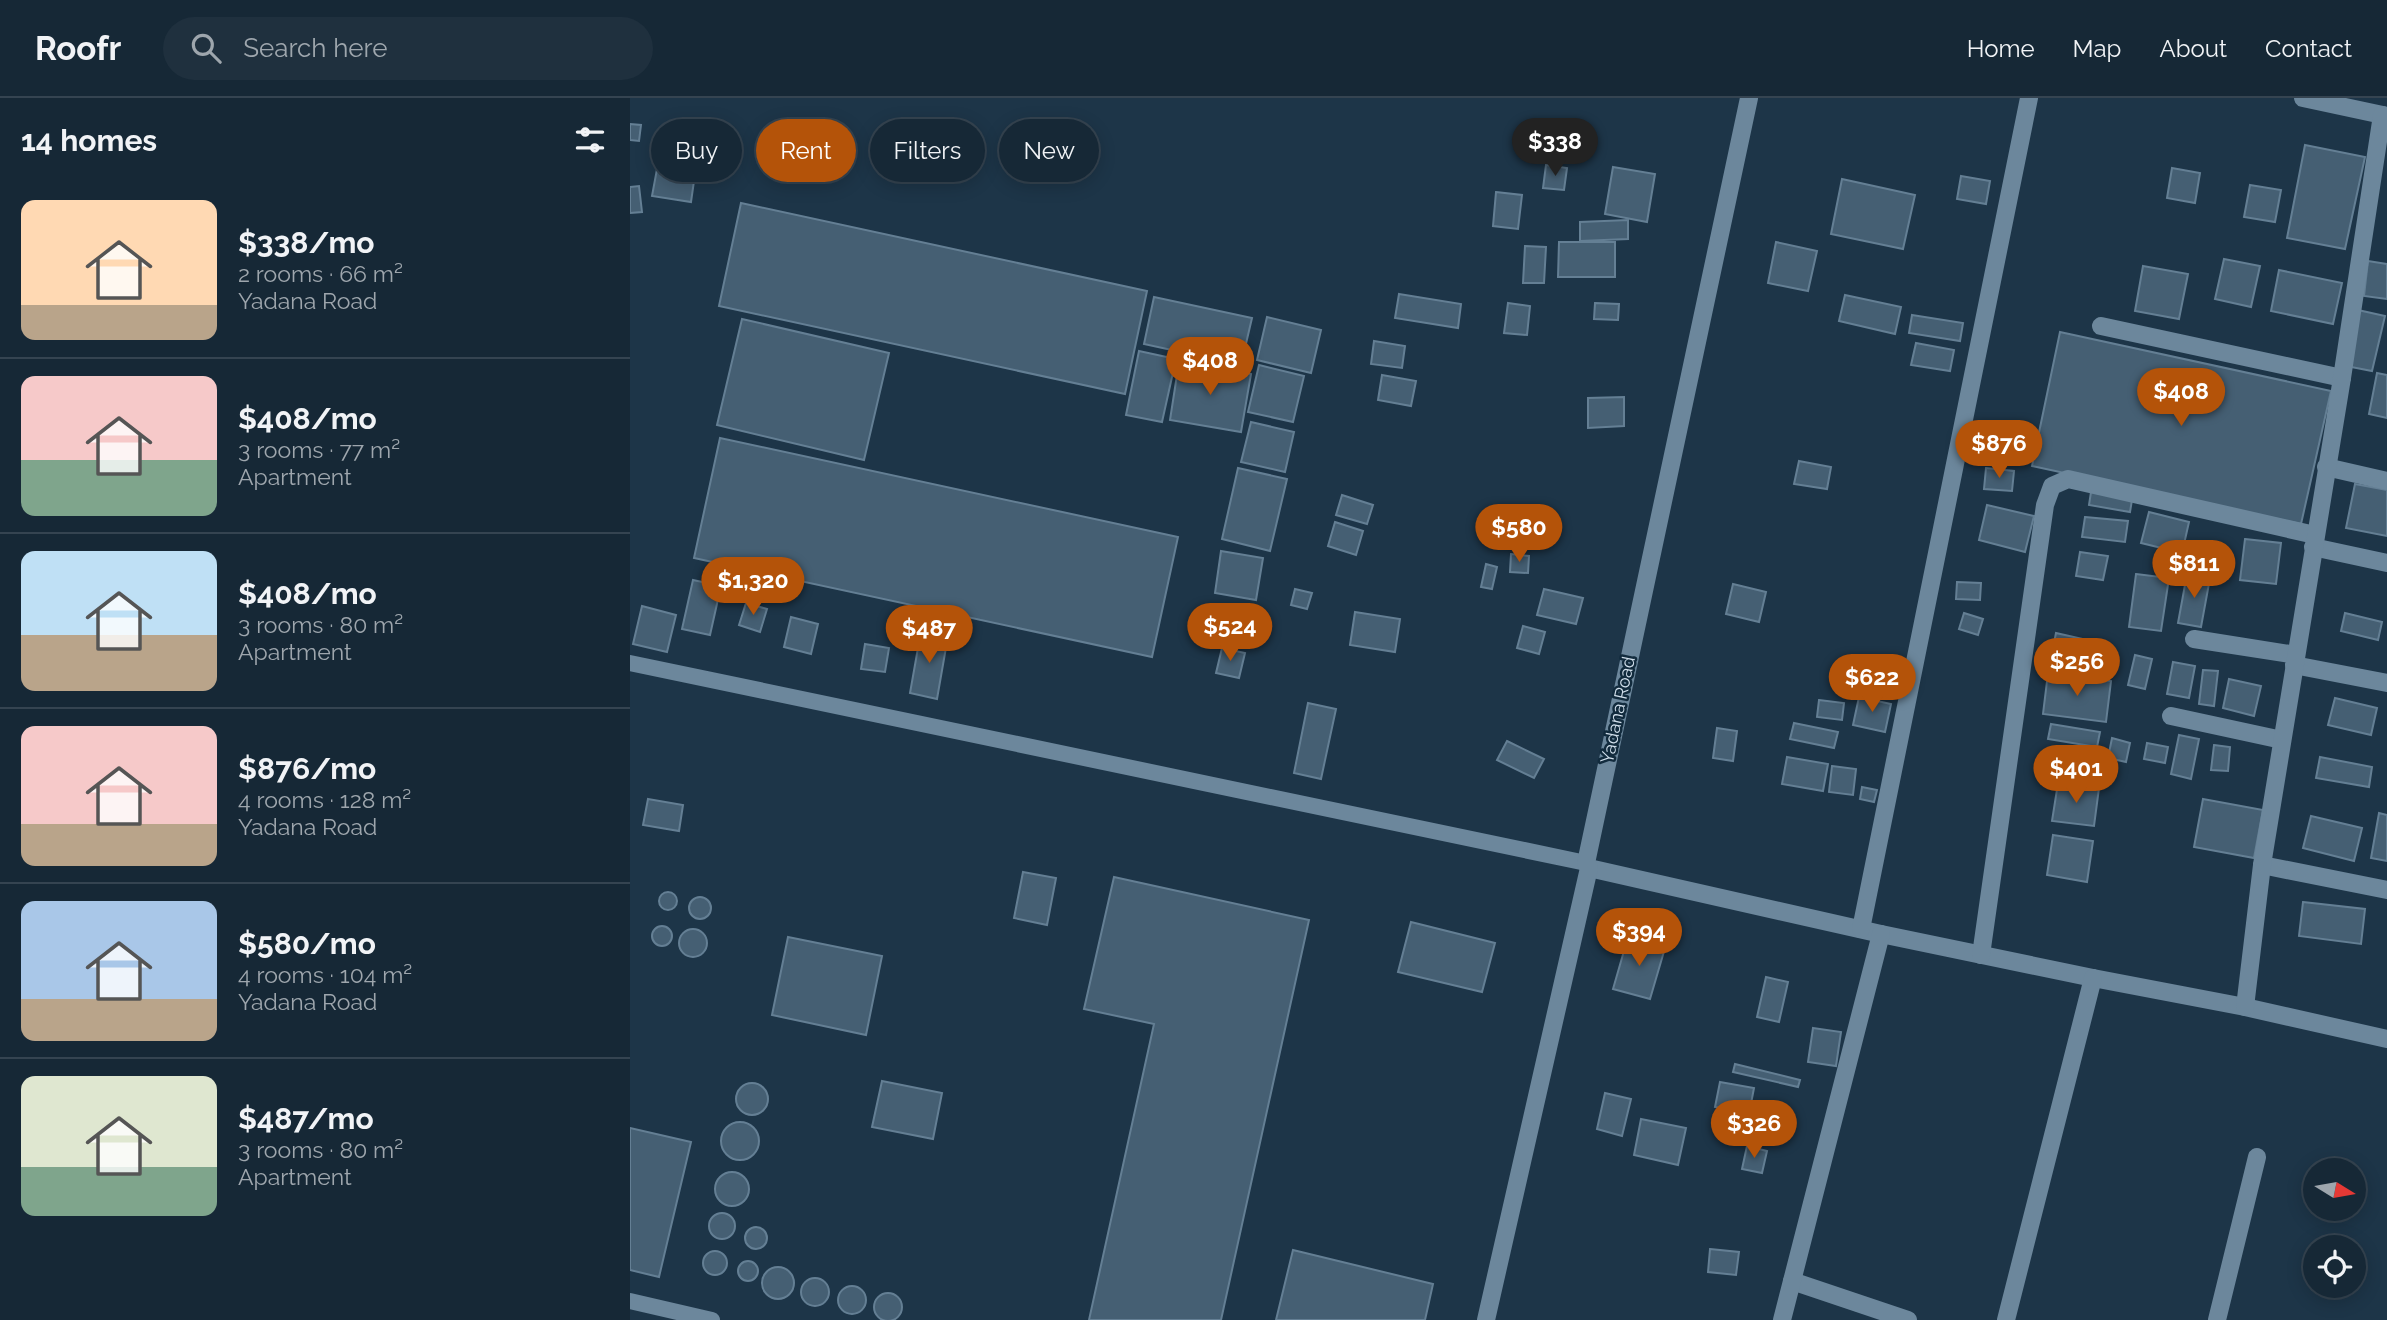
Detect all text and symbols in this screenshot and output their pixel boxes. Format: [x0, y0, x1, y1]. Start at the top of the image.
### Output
search box [163, 17, 653, 80]
text: Roofr [35, 29, 121, 68]
icon: search [187, 29, 225, 67]
text: Search here [243, 33, 388, 63]
text: Home [1967, 34, 2035, 63]
text: Map [2073, 34, 2121, 63]
text: About [2159, 34, 2227, 63]
text: Contact [2265, 34, 2352, 63]
pin: $338 [1514, 118, 1596, 178]
chip: Buy [651, 119, 742, 182]
chip: Rent [756, 119, 856, 182]
chip: Filters [870, 119, 985, 182]
chip: New [999, 119, 1099, 182]
icon: filters [571, 121, 609, 159]
text: 14 homes [21, 123, 157, 158]
text: $338 [1528, 127, 1582, 154]
text: $338/mo [238, 225, 375, 260]
icon: home [77, 228, 161, 312]
text: 2 rooms · 66 m² [238, 260, 403, 287]
text: Yadana Road [238, 287, 377, 314]
pin: $408 [1169, 338, 1251, 397]
text: $408 [1182, 346, 1238, 373]
pin: $408 [2140, 368, 2222, 428]
text: $408 [2153, 377, 2209, 404]
text: $408/mo [238, 401, 377, 436]
icon: home [77, 404, 161, 488]
pin: $876 [1958, 420, 2040, 480]
text: $876 [1971, 429, 2027, 456]
text: 3 rooms · 77 m² [238, 436, 400, 463]
text: Apartment [238, 463, 352, 490]
pin: $580 [1478, 504, 1560, 564]
text: $580 [1491, 513, 1547, 540]
pin: $811 [2153, 540, 2235, 600]
text: $811 [2168, 549, 2220, 576]
pin: $1,320 [696, 558, 810, 617]
text: $1,320 [717, 566, 789, 593]
text: $408/mo [238, 576, 377, 611]
icon: home [77, 579, 161, 663]
pin: $524 [1189, 603, 1271, 663]
pin: $487 [888, 606, 970, 665]
text: 3 rooms · 80 m² [238, 611, 403, 638]
text: $524 [1203, 612, 1257, 639]
text: $487 [902, 614, 956, 641]
text: Apartment [238, 638, 352, 665]
pin: $256 [2036, 638, 2118, 698]
text: $256 [2050, 647, 2104, 674]
street label: Yadana Road [1596, 654, 1639, 765]
pin: $622 [1831, 654, 1913, 714]
text: $622 [1845, 663, 1899, 690]
pin: $401 [2035, 746, 2117, 805]
text: $876/mo [238, 751, 376, 786]
icon: home [77, 754, 161, 838]
text: $401 [2049, 754, 2103, 781]
text: 4 rooms · 128 m² [238, 786, 411, 813]
text: Yadana Road [238, 813, 377, 840]
pin: $394 [1598, 908, 1680, 968]
text: $394 [1612, 917, 1666, 944]
text: $580/mo [238, 926, 376, 961]
icon: home [77, 929, 161, 1013]
text: 4 rooms · 104 m² [238, 961, 412, 988]
text: Yadana Road [238, 988, 377, 1015]
pin: $326 [1713, 1100, 1795, 1160]
text: $487/mo [238, 1101, 374, 1136]
icon: home [77, 1104, 161, 1188]
text: $326 [1727, 1109, 1781, 1136]
text: 3 rooms · 80 m² [238, 1136, 403, 1163]
north arrow [2303, 1158, 2366, 1222]
map controls [2303, 1158, 2366, 1298]
text: Apartment [238, 1163, 352, 1190]
button: locate [2303, 1235, 2366, 1298]

